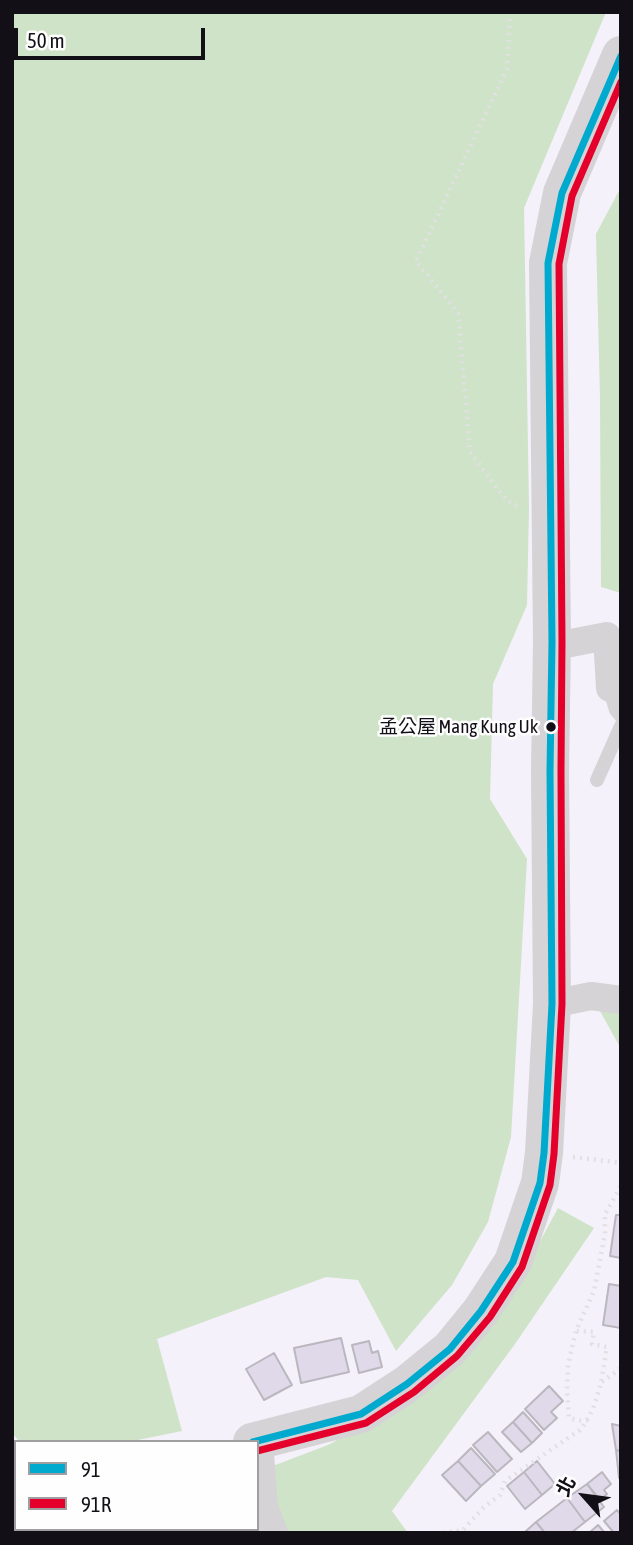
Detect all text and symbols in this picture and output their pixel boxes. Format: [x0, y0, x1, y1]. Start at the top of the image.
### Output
scale bar [18, 14, 208, 58]
text: 50 m [27, 28, 65, 52]
place label: 孟公屋 Mang Kung Uk [379, 716, 538, 738]
marker: 孟公屋 Mang Kung Uk [544, 720, 558, 734]
legend [14, 1440, 259, 1531]
text: 91 [81, 1457, 101, 1481]
north arrow [549, 1461, 619, 1531]
text: 北 [551, 1473, 580, 1500]
text: 91R [81, 1492, 111, 1516]

